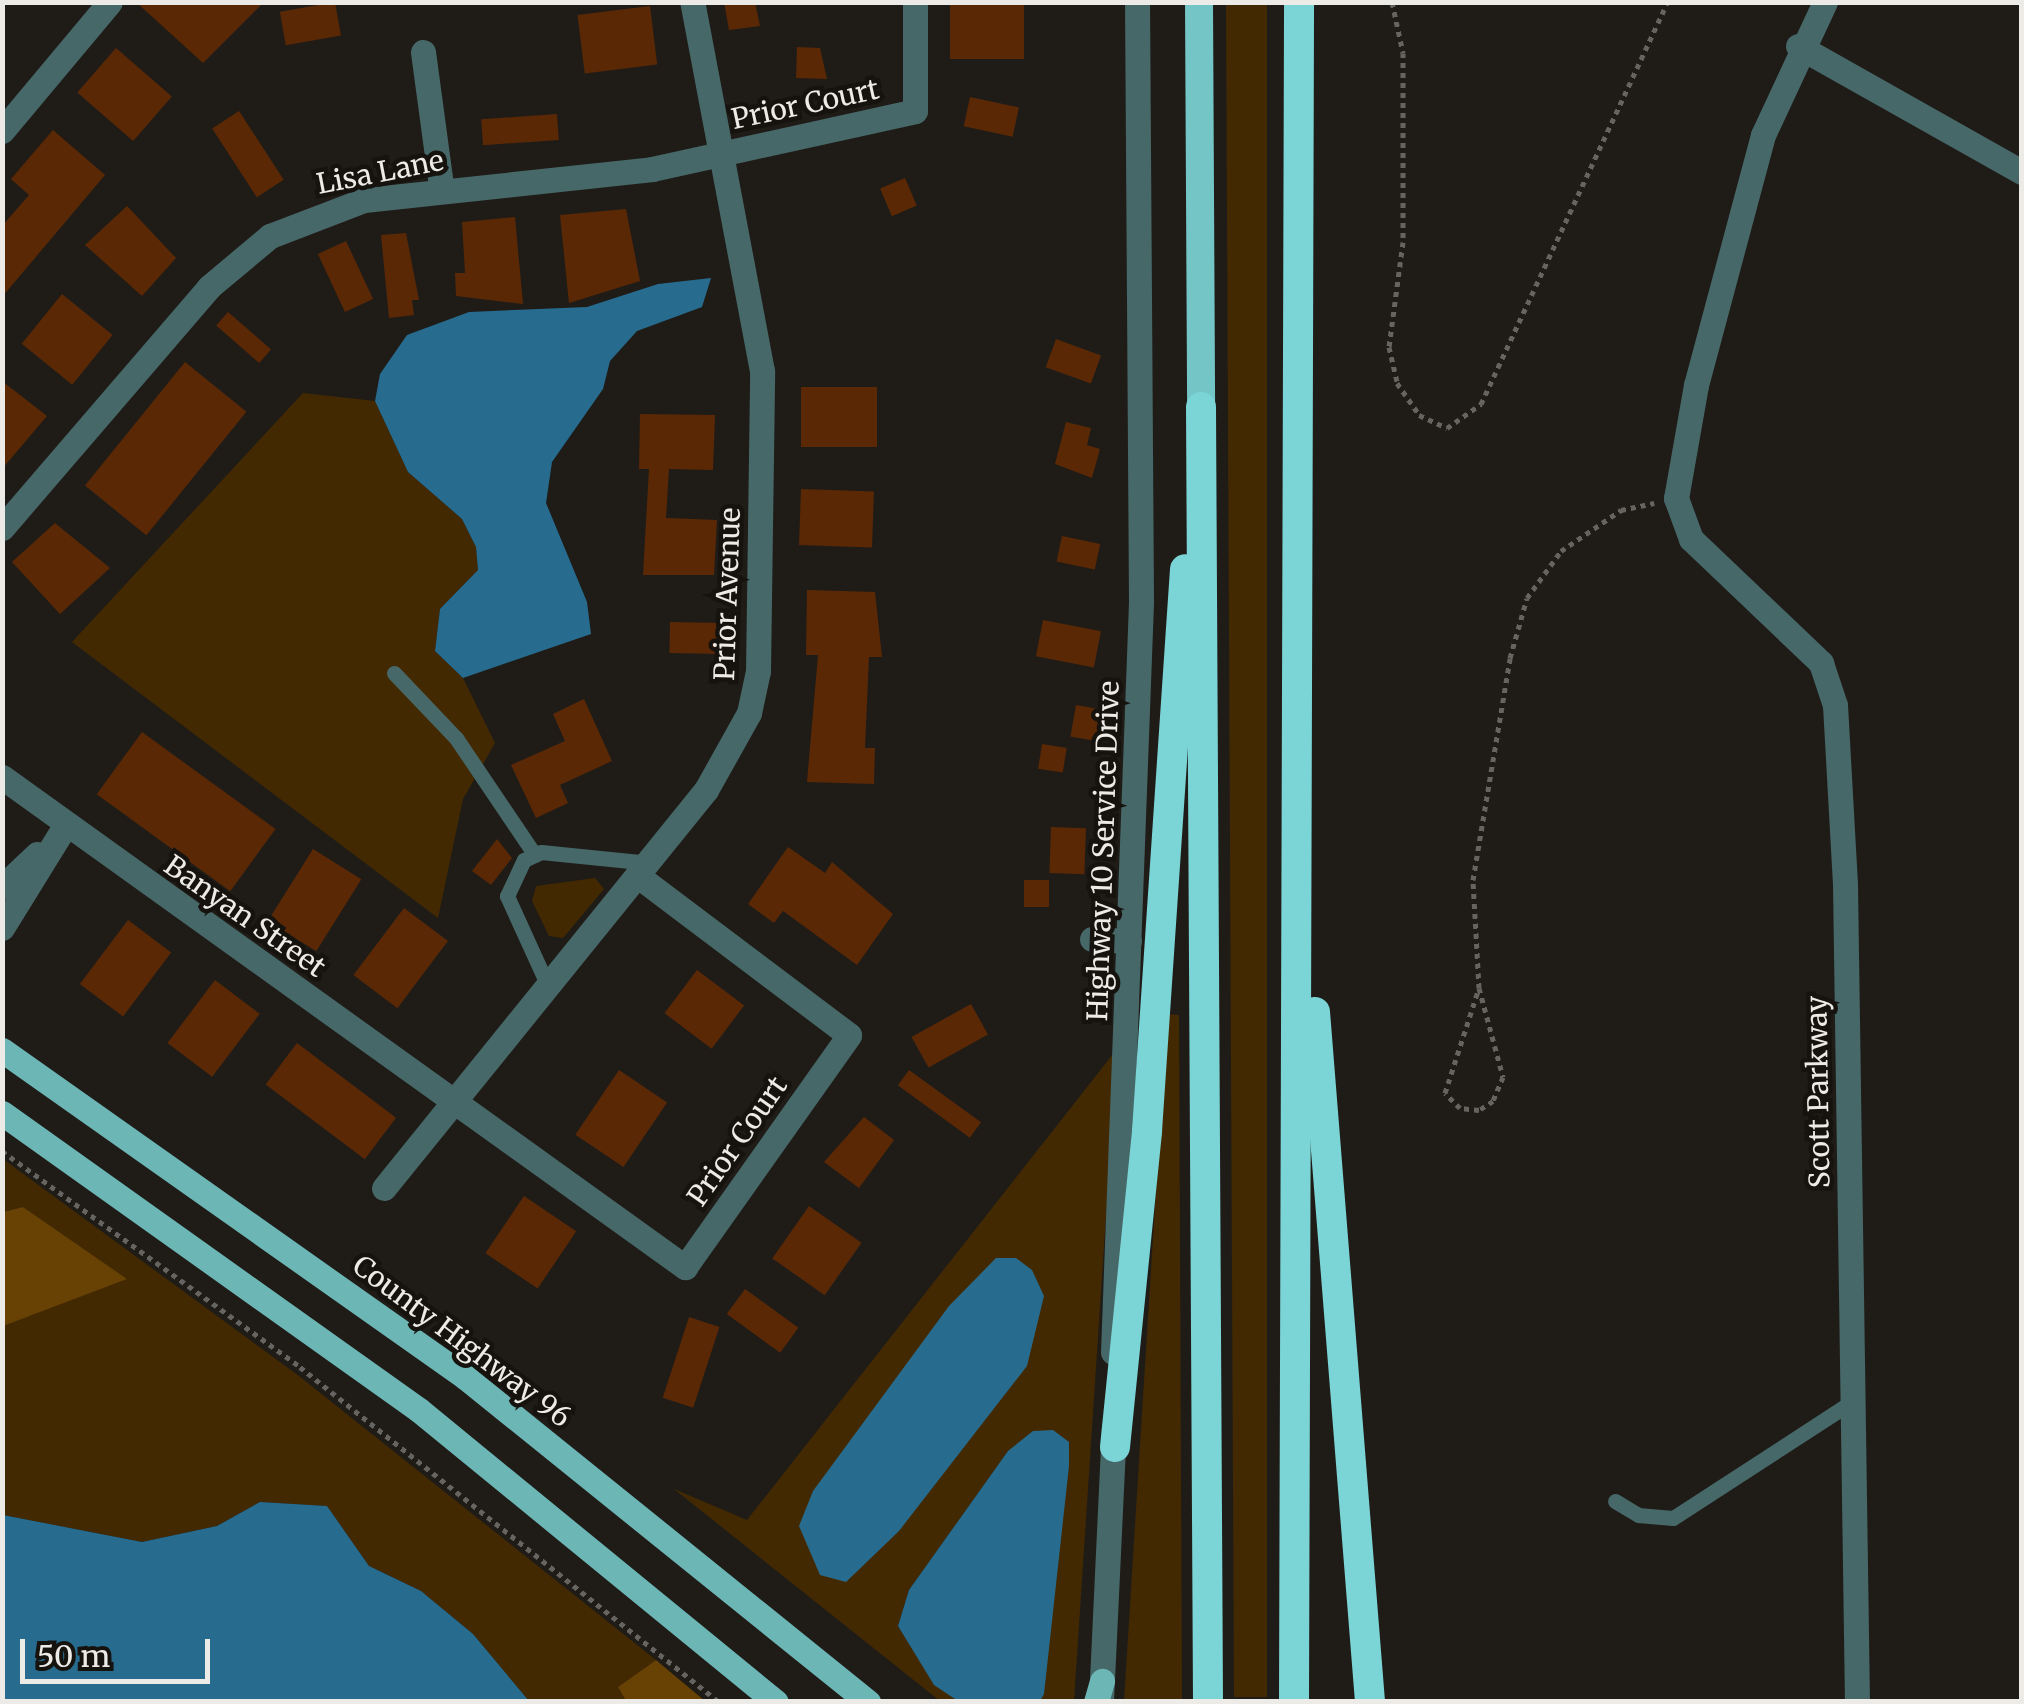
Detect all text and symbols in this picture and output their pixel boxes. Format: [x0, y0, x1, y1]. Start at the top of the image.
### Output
street label: Prior Court [728, 72, 882, 136]
street label: Lisa Lane [314, 143, 446, 201]
street label: Prior Avenue [707, 507, 747, 681]
street label: Highway 10 Service Drive [1080, 680, 1126, 1022]
street label: Banyan Street [158, 848, 332, 984]
street label: Scott Parkway [1800, 995, 1836, 1189]
street label: Prior Court [680, 1070, 794, 1212]
street label: County Highway 96 [346, 1248, 578, 1434]
scale bar [25, 1619, 215, 1681]
text: 50 m [37, 1637, 110, 1675]

